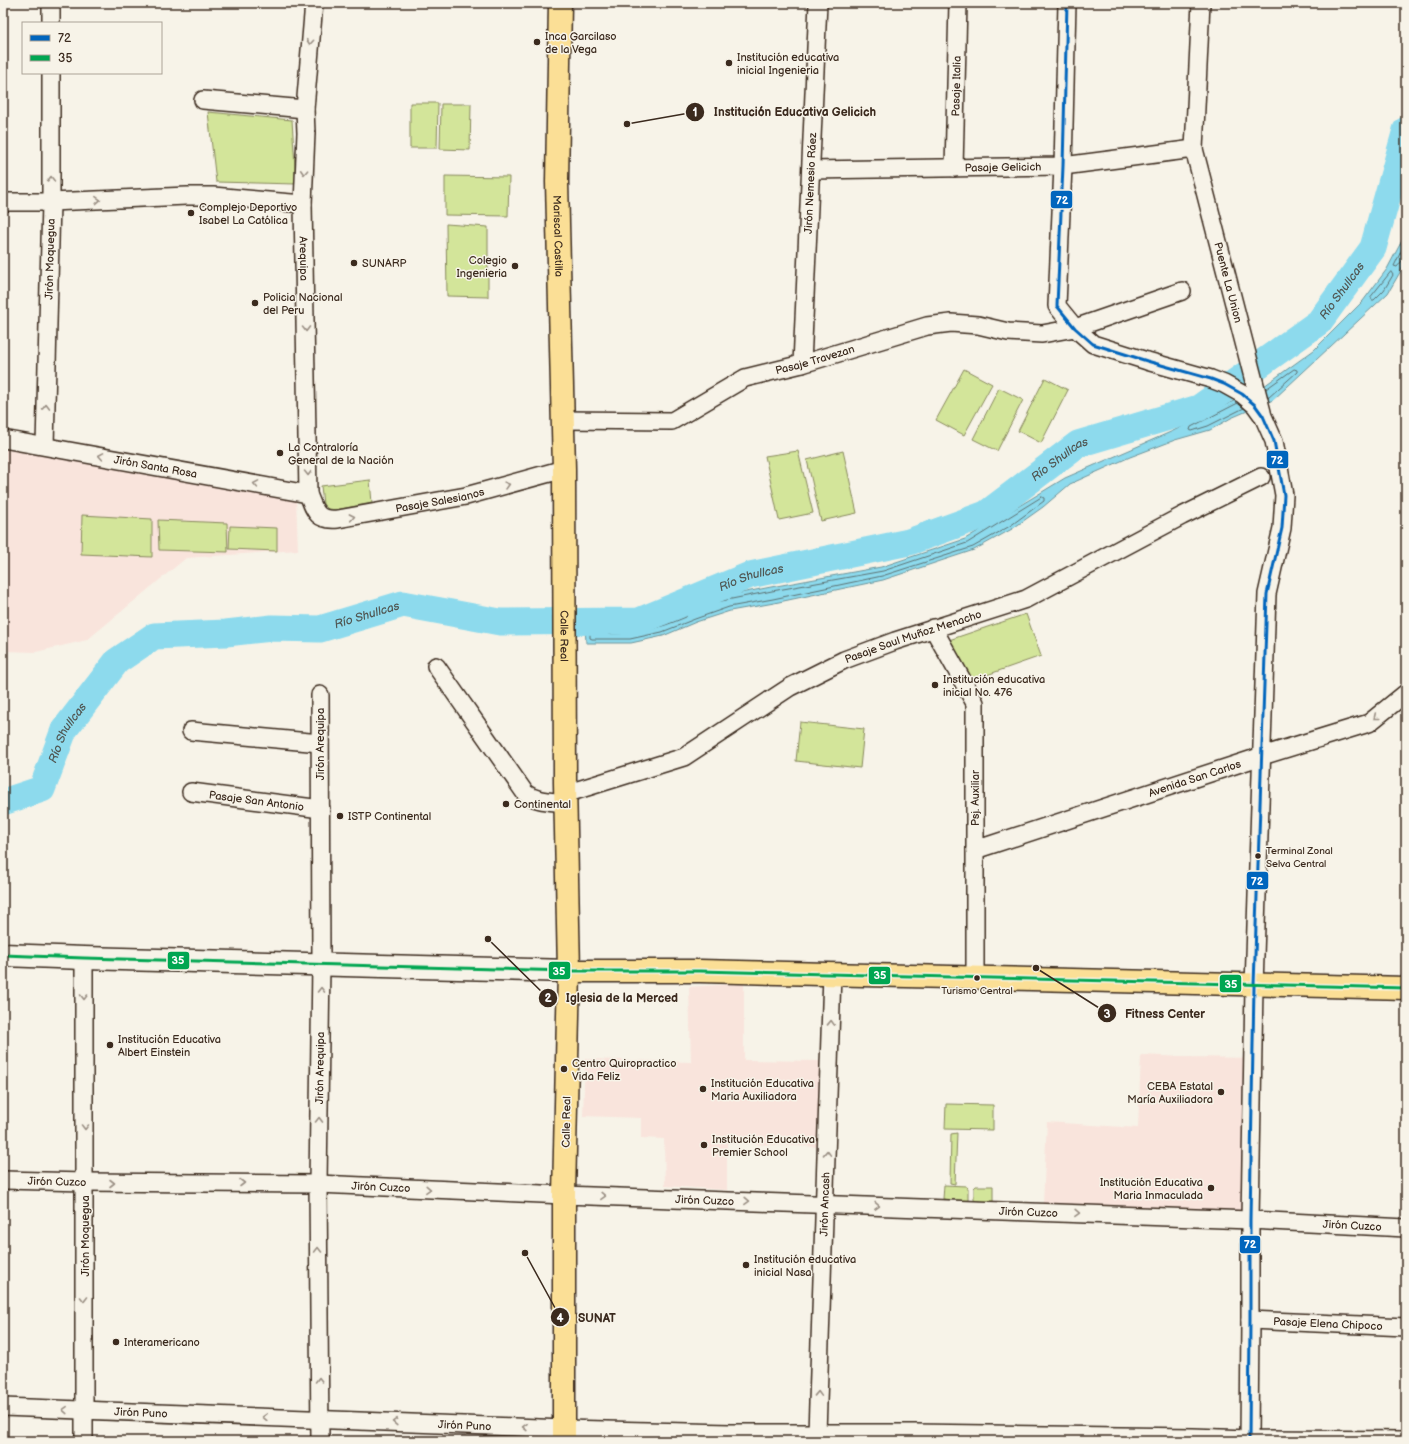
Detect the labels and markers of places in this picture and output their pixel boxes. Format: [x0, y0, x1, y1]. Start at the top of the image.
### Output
place label: Inca Garcilaso de la Vega [545, 30, 617, 56]
marker: Inca Garcilaso de la Vega [532, 37, 542, 47]
place label: Institución educativa inicial Ingenieria [737, 51, 839, 77]
marker: Institución educativa inicial Ingenieria [724, 58, 734, 68]
callout: Institución Educativa Gelicich [685, 100, 884, 124]
place label: Complejo Deportivo Isabel La Católica [199, 201, 297, 227]
marker: Complejo Deportivo Isabel La Católica [186, 208, 196, 218]
place label: Colegio Ingenieria [456, 254, 507, 280]
place label: SUNARP [362, 257, 407, 270]
marker: SUNARP [349, 258, 359, 268]
marker: Colegio Ingenieria [510, 261, 520, 271]
place label: Policia Nacional del Peru [263, 291, 342, 317]
marker: Policia Nacional del Peru [250, 298, 260, 308]
place label: La Contraloría General de la Nación [288, 441, 394, 467]
marker: La Contraloría General de la Nación [275, 448, 285, 458]
place label: Institución educativa inicial No. 476 [943, 673, 1045, 699]
marker: Institución educativa inicial No. 476 [930, 680, 940, 690]
place label: Continental [514, 798, 571, 811]
marker: Continental [501, 799, 511, 809]
place label: ISTP Continental [348, 810, 431, 823]
marker: ISTP Continental [335, 811, 345, 821]
place label: Terminal Zonal Selva Central [1266, 845, 1333, 870]
marker: Terminal Zonal Selva Central [1253, 851, 1263, 861]
marker: Turismo Central [972, 973, 982, 983]
place label: Turismo Central [941, 985, 1013, 997]
callout: Iglesia de la Merced [538, 986, 687, 1010]
callout: Fitness Center [1097, 1001, 1213, 1025]
place label: Institución Educativa Albert Einstein [118, 1033, 221, 1059]
marker: Institución Educativa Albert Einstein [105, 1040, 115, 1050]
place label: Centro Quiropractico Vida Feliz [572, 1057, 676, 1083]
marker: Centro Quiropractico Vida Feliz [559, 1064, 569, 1074]
place label: Institución Educativa Maria Auxiliadora [711, 1077, 814, 1103]
place label: CEBA Estatal María Auxiliadora [1127, 1080, 1213, 1106]
marker: Institución Educativa Maria Auxiliadora [698, 1084, 708, 1094]
marker: CEBA Estatal María Auxiliadora [1216, 1087, 1226, 1097]
place label: Institución Educativa Premier School [712, 1133, 815, 1159]
marker: Institución Educativa Premier School [699, 1140, 709, 1150]
place label: Institución Educativa Maria Inmaculada [1100, 1176, 1203, 1202]
marker: Institución Educativa Maria Inmaculada [1206, 1183, 1216, 1193]
place label: Institución educativa inicial Nasa [754, 1253, 856, 1279]
marker: Institución educativa inicial Nasa [741, 1260, 751, 1270]
callout: SUNAT [550, 1305, 624, 1329]
place label: Interamericano [124, 1336, 200, 1349]
marker: Interamericano [111, 1337, 121, 1347]

